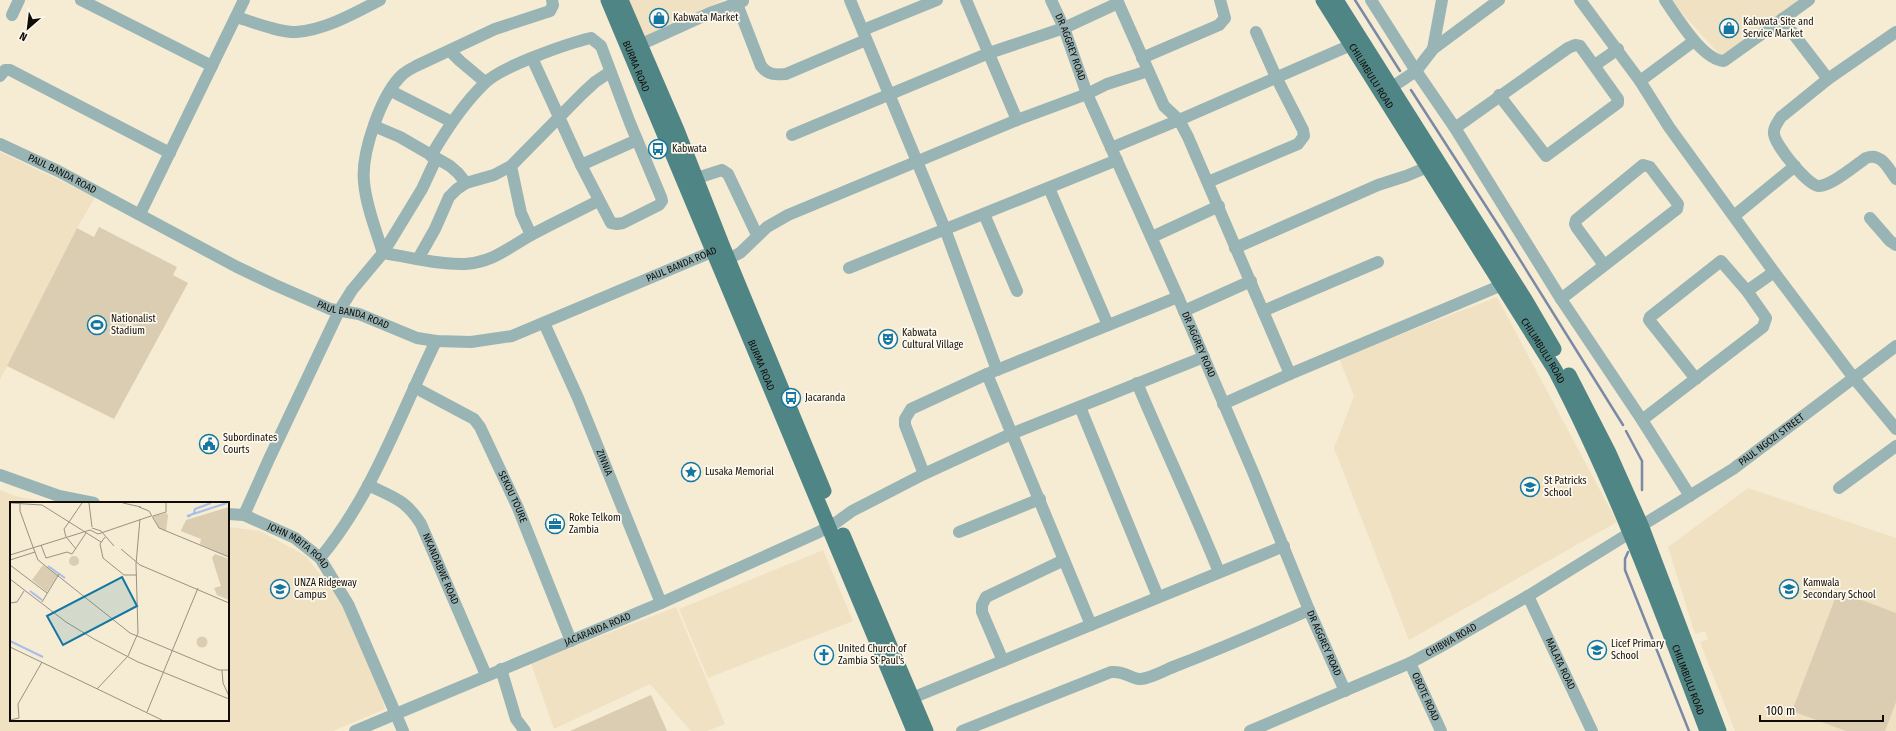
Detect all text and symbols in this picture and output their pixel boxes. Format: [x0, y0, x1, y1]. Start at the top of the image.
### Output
shop icon: Kabwata Market [648, 7, 670, 29]
north arrow [8, 8, 48, 48]
place label: Kabwata Market [673, 12, 739, 24]
street label: DR AGGREY ROAD [1052, 12, 1088, 82]
place label: Kabwata Site and Service Market [1743, 16, 1814, 40]
shop icon: Kabwata Site and Service Market [1718, 17, 1740, 39]
text: N [18, 29, 30, 44]
street label: BURMA ROAD [620, 39, 652, 94]
street label: CHILIMBULU ROAD [1346, 42, 1396, 111]
bus stop icon: Kabwata [647, 138, 669, 160]
place label: Kabwata [672, 143, 707, 155]
street label: PAUL BANDA ROAD [26, 152, 99, 197]
street label: PAUL BANDA ROAD [645, 244, 719, 285]
street label: PAUL BANDA ROAD [315, 298, 391, 332]
street label: DR AGGREY ROAD [1179, 310, 1218, 379]
place label: Nationalist Stadium [111, 313, 157, 337]
sports icon: Nationalist Stadium [86, 314, 108, 336]
street label: CHILIMBULU ROAD [1518, 316, 1567, 386]
place label: Kabwata Cultural Village [902, 327, 963, 351]
theatre icon: Kabwata Cultural Village [877, 328, 899, 350]
street label: BURMA ROAD [745, 338, 777, 393]
bus stop icon: Jacaranda [780, 387, 802, 409]
place label: Jacaranda [805, 392, 845, 404]
street label: PAUL NGOZI STREET [1736, 411, 1807, 468]
place label: Subordinates Courts [223, 432, 277, 456]
public building icon: Subordinates Courts [198, 433, 220, 455]
street label: ZINNIA [593, 448, 615, 478]
place icon: Lusaka Memorial [680, 461, 702, 483]
place label: Lusaka Memorial [705, 466, 774, 478]
street label: SEKOU TOURE [495, 469, 529, 525]
place label: St Patricks School [1544, 475, 1587, 499]
school or university icon: St Patricks School [1519, 476, 1541, 498]
inset map [10, 502, 229, 721]
place label: Roke Telkom Zambia [569, 512, 621, 536]
office icon: Roke Telkom Zambia [544, 513, 566, 535]
street label: JOHN MBITA ROAD [266, 520, 331, 571]
street label: NKANDABWE ROAD [420, 531, 461, 606]
place label: UNZA Ridgeway Campus [294, 577, 357, 601]
place label: Kamwala Secondary School [1803, 577, 1876, 601]
school or university icon: UNZA Ridgeway Campus [269, 578, 291, 600]
school or university icon: Kamwala Secondary School [1778, 578, 1800, 600]
street label: DR AGGREY ROAD [1304, 609, 1344, 678]
street label: JACARANDA ROAD [563, 610, 633, 649]
street label: CHIBWA ROAD [1424, 621, 1479, 659]
street label: MALATA ROAD [1543, 636, 1578, 692]
place label: Licef Primary School [1611, 638, 1665, 662]
school or university icon: Licef Primary School [1586, 639, 1608, 661]
place label: United Church of Zambia St Paul's [838, 643, 907, 667]
street label: CHILIMBULU ROAD [1669, 643, 1707, 717]
church icon: United Church of Zambia St Paul's [813, 644, 835, 666]
street label: OBOTE ROAD [1409, 670, 1442, 723]
scale bar [1760, 697, 1883, 723]
text: 100 m [1766, 704, 1795, 718]

